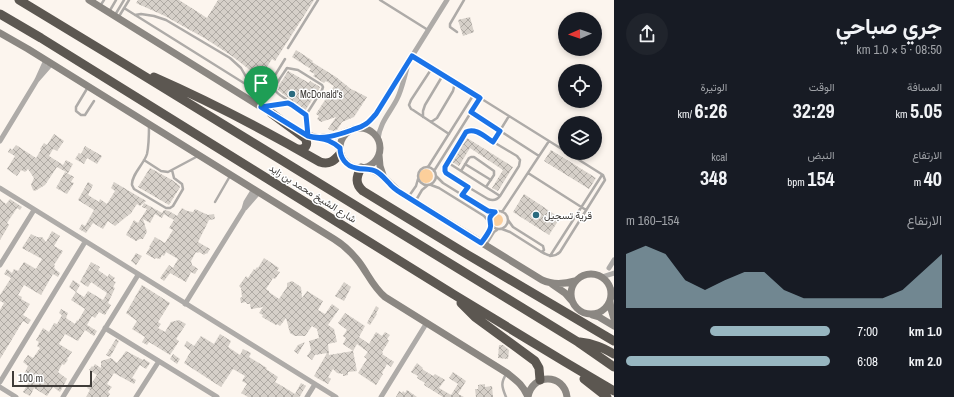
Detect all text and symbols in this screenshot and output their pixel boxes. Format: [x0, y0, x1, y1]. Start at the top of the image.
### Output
text: جري صباحي [836, 11, 942, 41]
north arrow [558, 12, 602, 56]
map controls [558, 12, 602, 160]
button: share [626, 13, 668, 55]
text: 08:50 · 5 × 1.0 km [856, 41, 942, 58]
button: locate [558, 64, 602, 108]
pin [244, 66, 278, 107]
icon: arrive [250, 72, 272, 94]
text: الوتيرة [700, 80, 727, 94]
text: الوقت [809, 80, 835, 94]
text: المسافة [907, 80, 942, 94]
place label: McDonald's [300, 88, 343, 101]
marker: McDonald's [287, 89, 297, 99]
text: 6:26 [695, 97, 727, 124]
text: 32:29 [793, 97, 835, 124]
text: 5.05 [910, 97, 942, 124]
text: /km [677, 107, 695, 121]
text: km [896, 107, 910, 121]
button: layers [558, 116, 602, 160]
text: النبض [807, 148, 835, 162]
text: الارتفاع [912, 148, 942, 162]
text: kcal [711, 150, 727, 164]
street label: شارع الشيخ محمد بن زايد [267, 161, 359, 226]
text: 348 [700, 164, 727, 191]
text: 154 [807, 165, 835, 192]
text: 40 [924, 165, 942, 192]
text: bpm [787, 175, 807, 189]
text: m [914, 175, 924, 189]
place label: قرية تسجيل [544, 209, 592, 222]
marker: قرية تسجيل [531, 210, 541, 220]
text: 154–160 m [626, 212, 679, 229]
text: الارتفاع [907, 212, 942, 229]
text: 7:00 [857, 323, 878, 340]
text: 1.0 km [909, 323, 942, 340]
text: 6:08 [857, 353, 878, 370]
text: 2.0 km [909, 353, 942, 370]
scale bar [12, 369, 92, 388]
text: 100 m [18, 371, 43, 385]

